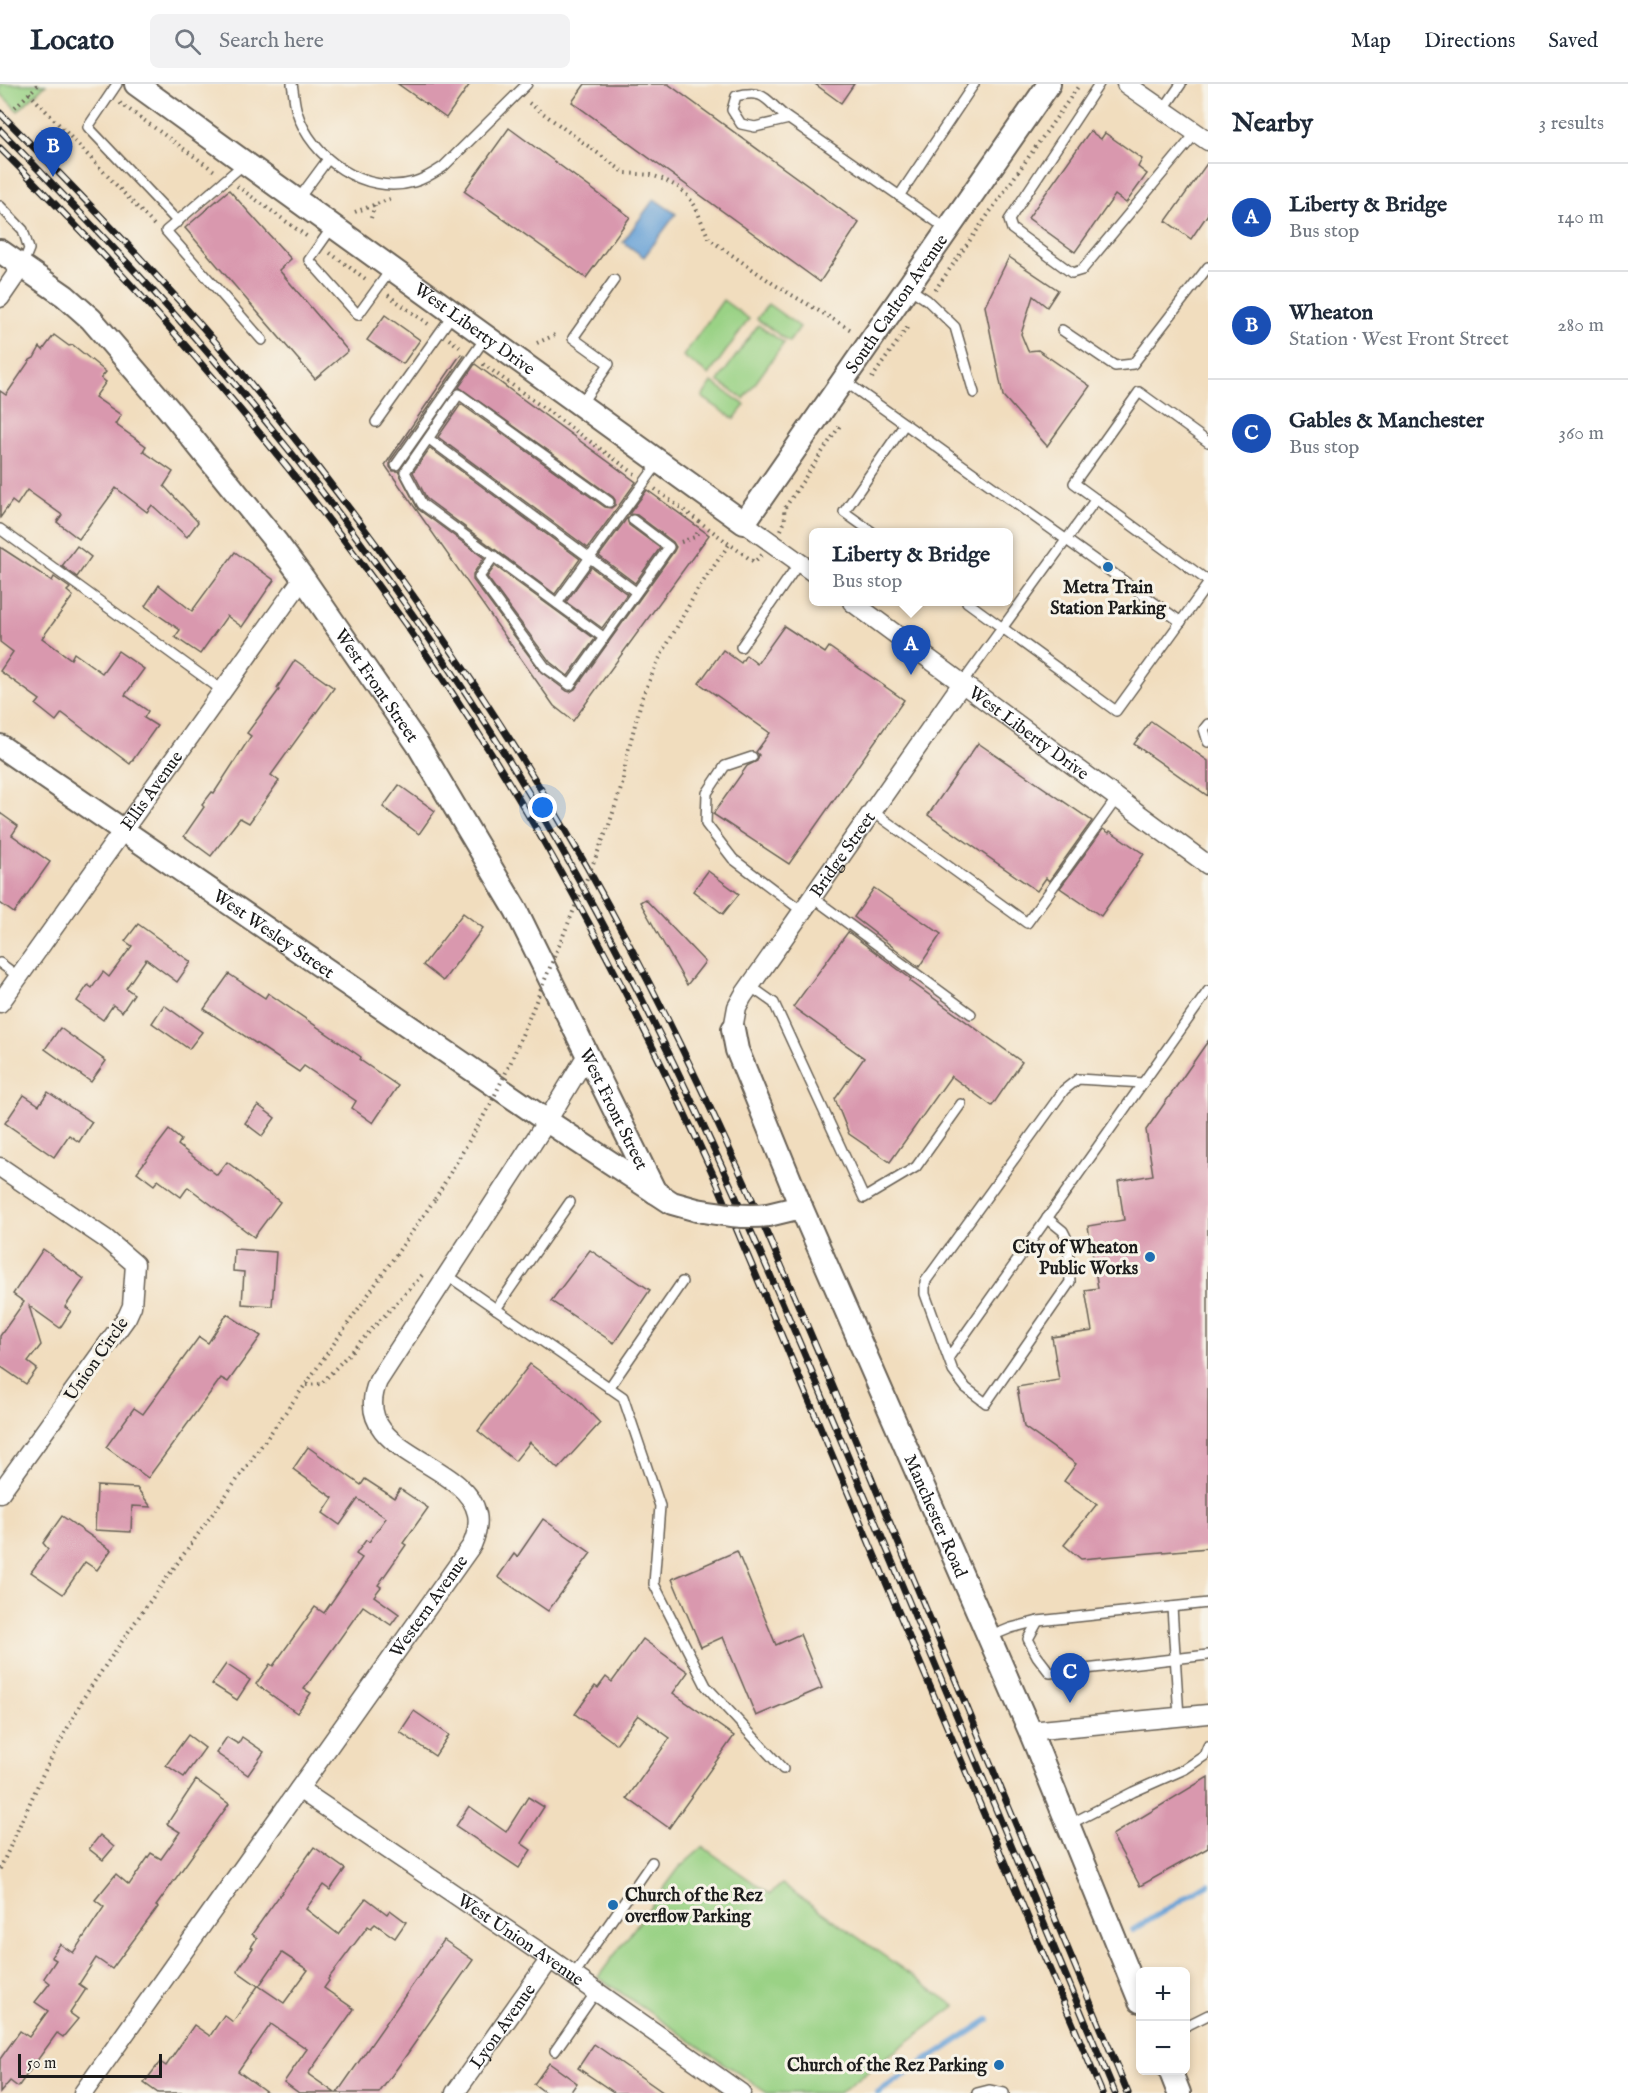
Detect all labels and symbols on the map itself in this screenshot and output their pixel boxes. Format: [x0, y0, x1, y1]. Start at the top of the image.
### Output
pin: B [34, 128, 72, 177]
street label: South Carlton Avenue [841, 230, 954, 379]
street label: West Liberty Drive [409, 278, 539, 381]
marker: Metra Train Station Parking [1101, 560, 1115, 574]
place label: Metra Train Station Parking [1050, 577, 1167, 621]
street label: West Front Street [329, 625, 423, 748]
pin: A [892, 626, 930, 675]
street label: West Liberty Drive [963, 682, 1093, 786]
street label: Ellis Avenue [117, 747, 189, 836]
your location [528, 793, 557, 822]
street label: Bridge Street [806, 808, 882, 902]
street label: West Wesley Street [208, 885, 338, 985]
street label: West Front Street [573, 1045, 652, 1174]
place label: City of Wheaton Public Works [1013, 1237, 1139, 1281]
marker: City of Wheaton Public Works [1143, 1250, 1157, 1264]
street label: Union Circle [60, 1313, 135, 1406]
street label: Manchester Road [898, 1451, 972, 1582]
street label: Western Avenue [386, 1551, 474, 1663]
pin: C [1050, 1654, 1090, 1703]
place label: Church of the Rez overflow Parking [625, 1885, 763, 1929]
street label: West Union Avenue [452, 1889, 588, 1992]
marker: Church of the Rez overflow Parking [606, 1898, 620, 1912]
street label: Lyon Avenue [466, 1980, 542, 2074]
scale bar [18, 2051, 162, 2078]
place label: Church of the Rez Parking [787, 2055, 988, 2078]
marker: Church of the Rez Parking [992, 2058, 1006, 2072]

